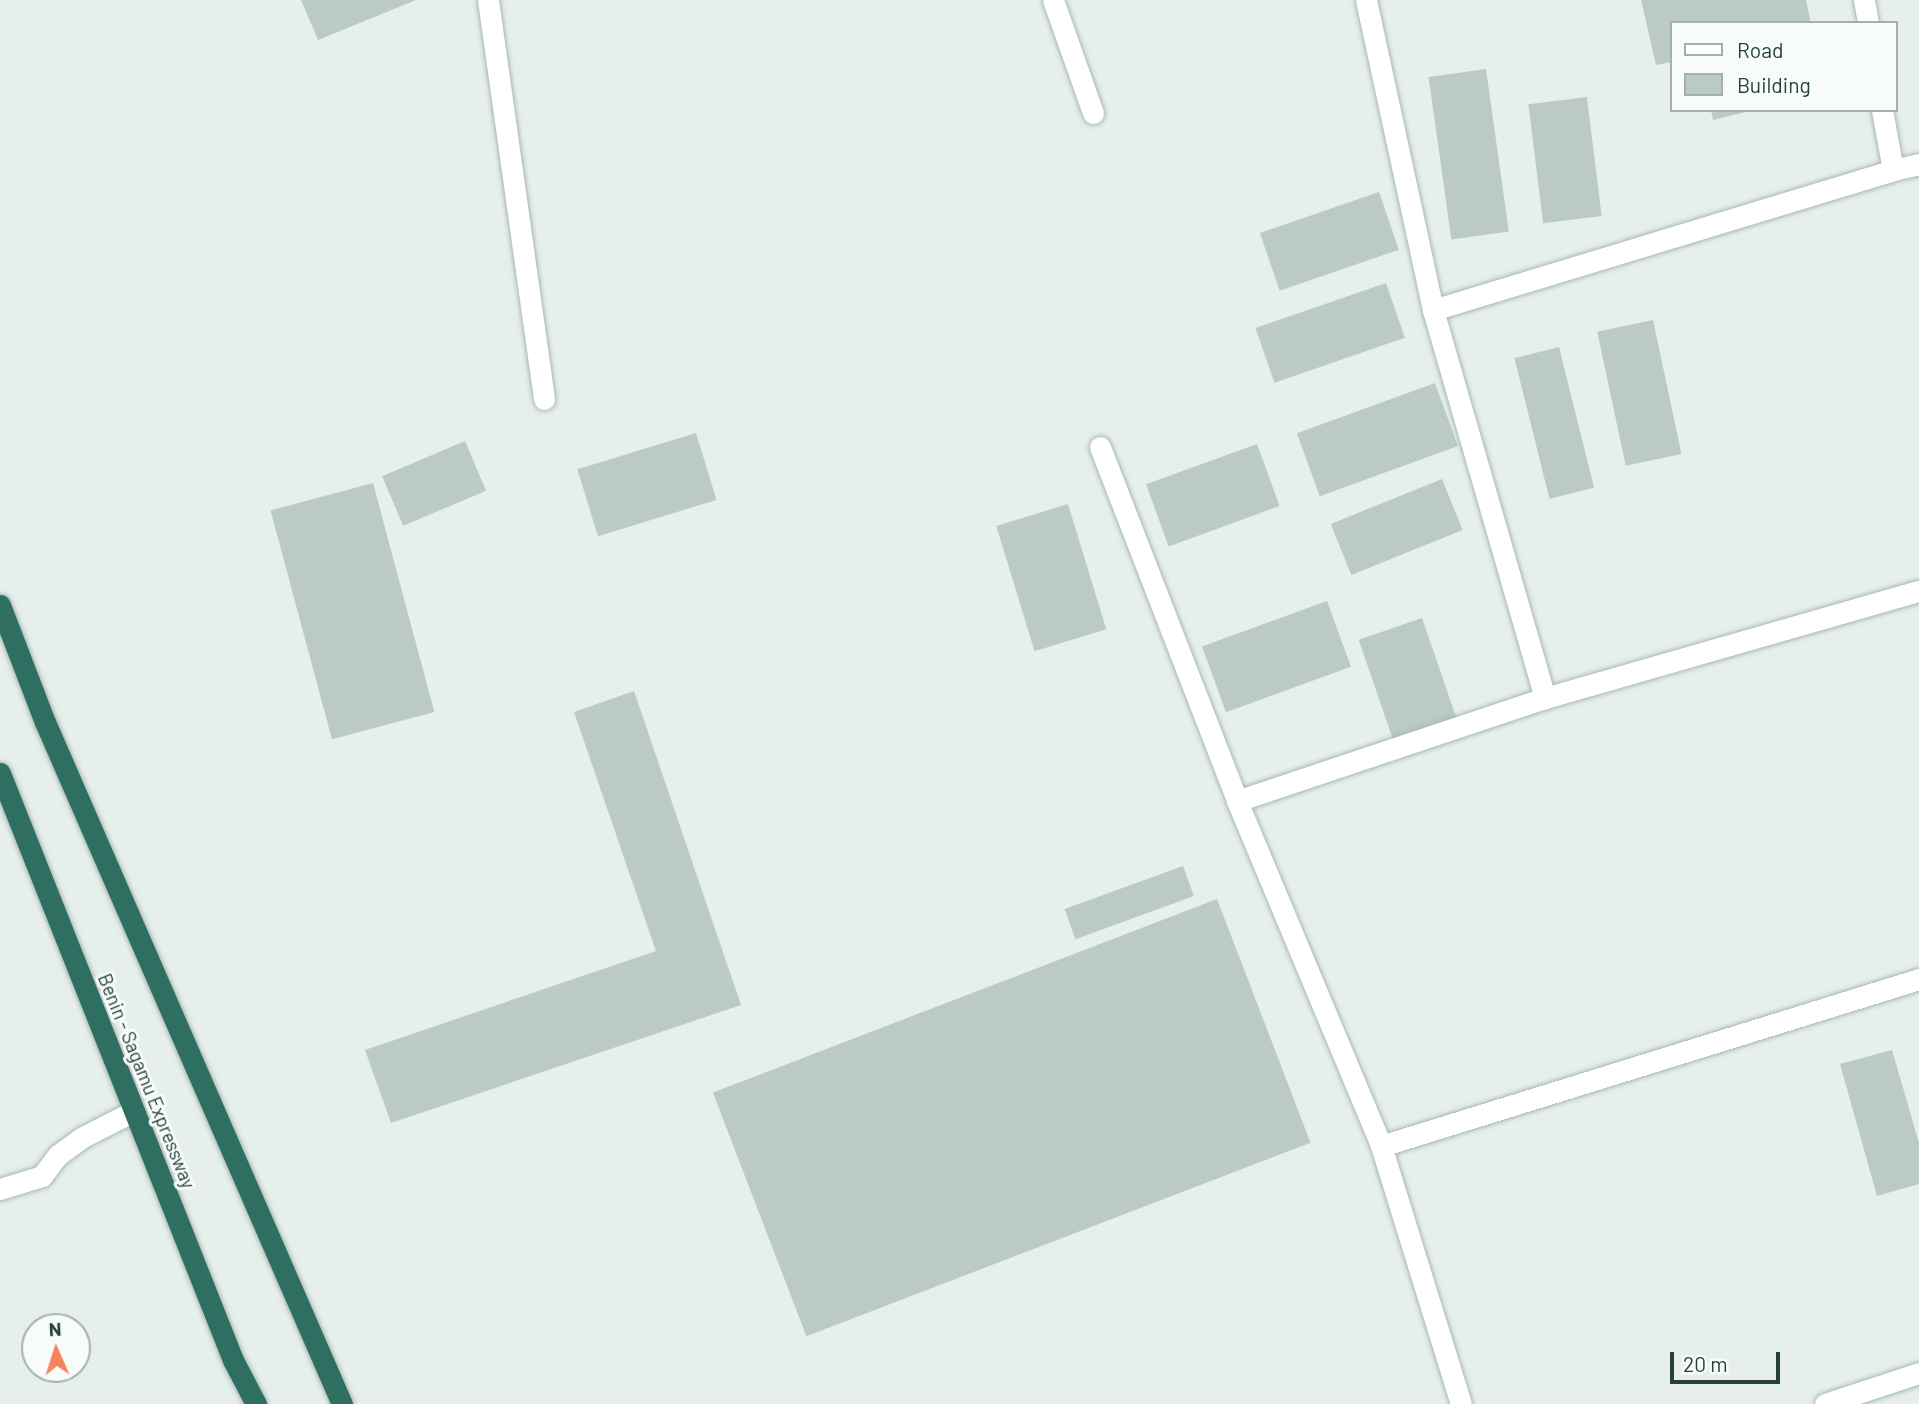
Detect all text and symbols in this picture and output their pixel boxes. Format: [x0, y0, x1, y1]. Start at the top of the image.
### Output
legend [1671, 21, 1898, 112]
text: Road [1737, 37, 1783, 62]
text: Building [1737, 72, 1811, 97]
street label: Benin - Sagamu Expressway [93, 970, 201, 1192]
north arrow [21, 1313, 91, 1383]
text: N [48, 1317, 62, 1340]
scale bar [1674, 1338, 1784, 1382]
text: 20 m [1683, 1351, 1728, 1376]

